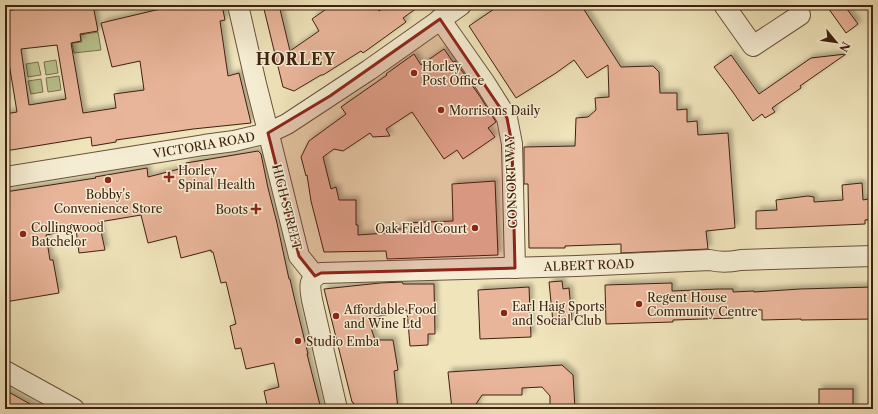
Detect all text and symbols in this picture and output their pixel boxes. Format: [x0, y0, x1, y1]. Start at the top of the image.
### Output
north arrow [816, 22, 856, 62]
text: N [836, 39, 853, 55]
district label: HORLEY [256, 49, 337, 69]
place label: Horley Post Office [422, 59, 484, 88]
marker: Horley Post Office [409, 68, 419, 78]
place label: Morrisons Daily [449, 103, 541, 118]
marker: Morrisons Daily [436, 105, 446, 115]
street label: VICTORIA ROAD [151, 129, 256, 161]
street label: CONSORT WAY [502, 133, 520, 229]
street label: HIGH STREET [269, 162, 305, 252]
place label: Horley Spinal Health [178, 163, 256, 192]
marker: Horley Spinal Health [163, 171, 175, 183]
marker: Bobby's Convenience Store [103, 175, 113, 185]
place label: Bobby's Convenience Store [54, 187, 163, 216]
place label: Boots [215, 202, 248, 217]
marker: Boots [251, 204, 261, 214]
place label: Collingwood Batchelor [31, 220, 105, 249]
place label: Oak Field Court [375, 221, 468, 236]
marker: Oak Field Court [470, 223, 480, 233]
marker: Collingwood Batchelor [18, 229, 28, 239]
street label: ALBERT ROAD [542, 256, 635, 274]
place label: Regent House Community Centre [647, 290, 758, 319]
place label: Earl Haig Sports and Social Club [512, 299, 605, 328]
marker: Regent House Community Centre [634, 299, 644, 309]
place label: Affordable Food and Wine Ltd [343, 302, 438, 331]
marker: Earl Haig Sports and Social Club [499, 308, 509, 318]
marker: Affordable Food and Wine Ltd [331, 311, 341, 321]
place label: Studio Emba [306, 334, 380, 349]
marker: Studio Emba [293, 336, 303, 346]

